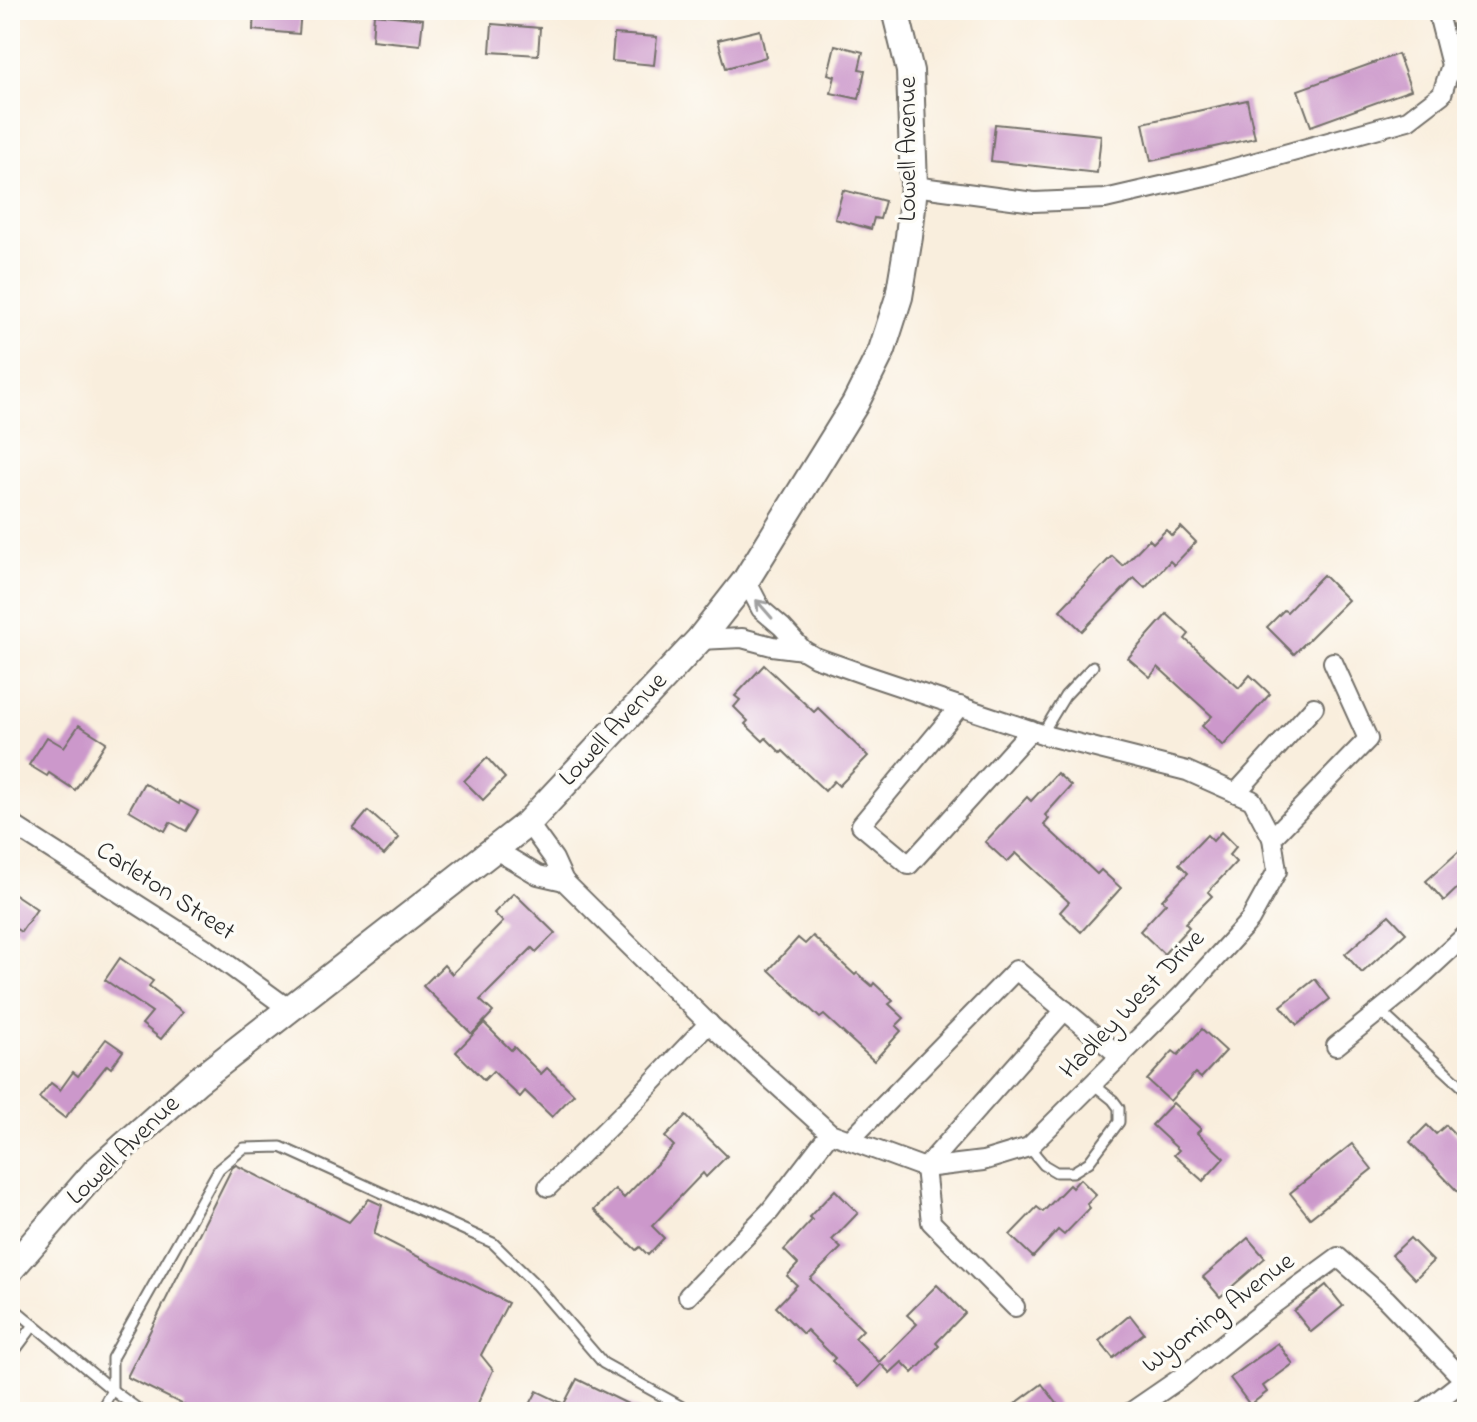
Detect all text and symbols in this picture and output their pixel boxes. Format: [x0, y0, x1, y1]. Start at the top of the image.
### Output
street label: Lowell Avenue [890, 76, 928, 221]
one-way arrow [755, 600, 773, 620]
street label: Lowell Avenue [551, 664, 678, 796]
street label: Carleton Street [88, 833, 242, 952]
street label: Hadley West Drive [1052, 921, 1215, 1088]
street label: Lowell Avenue [59, 1087, 190, 1215]
street label: Wyoming Avenue [1135, 1244, 1304, 1384]

